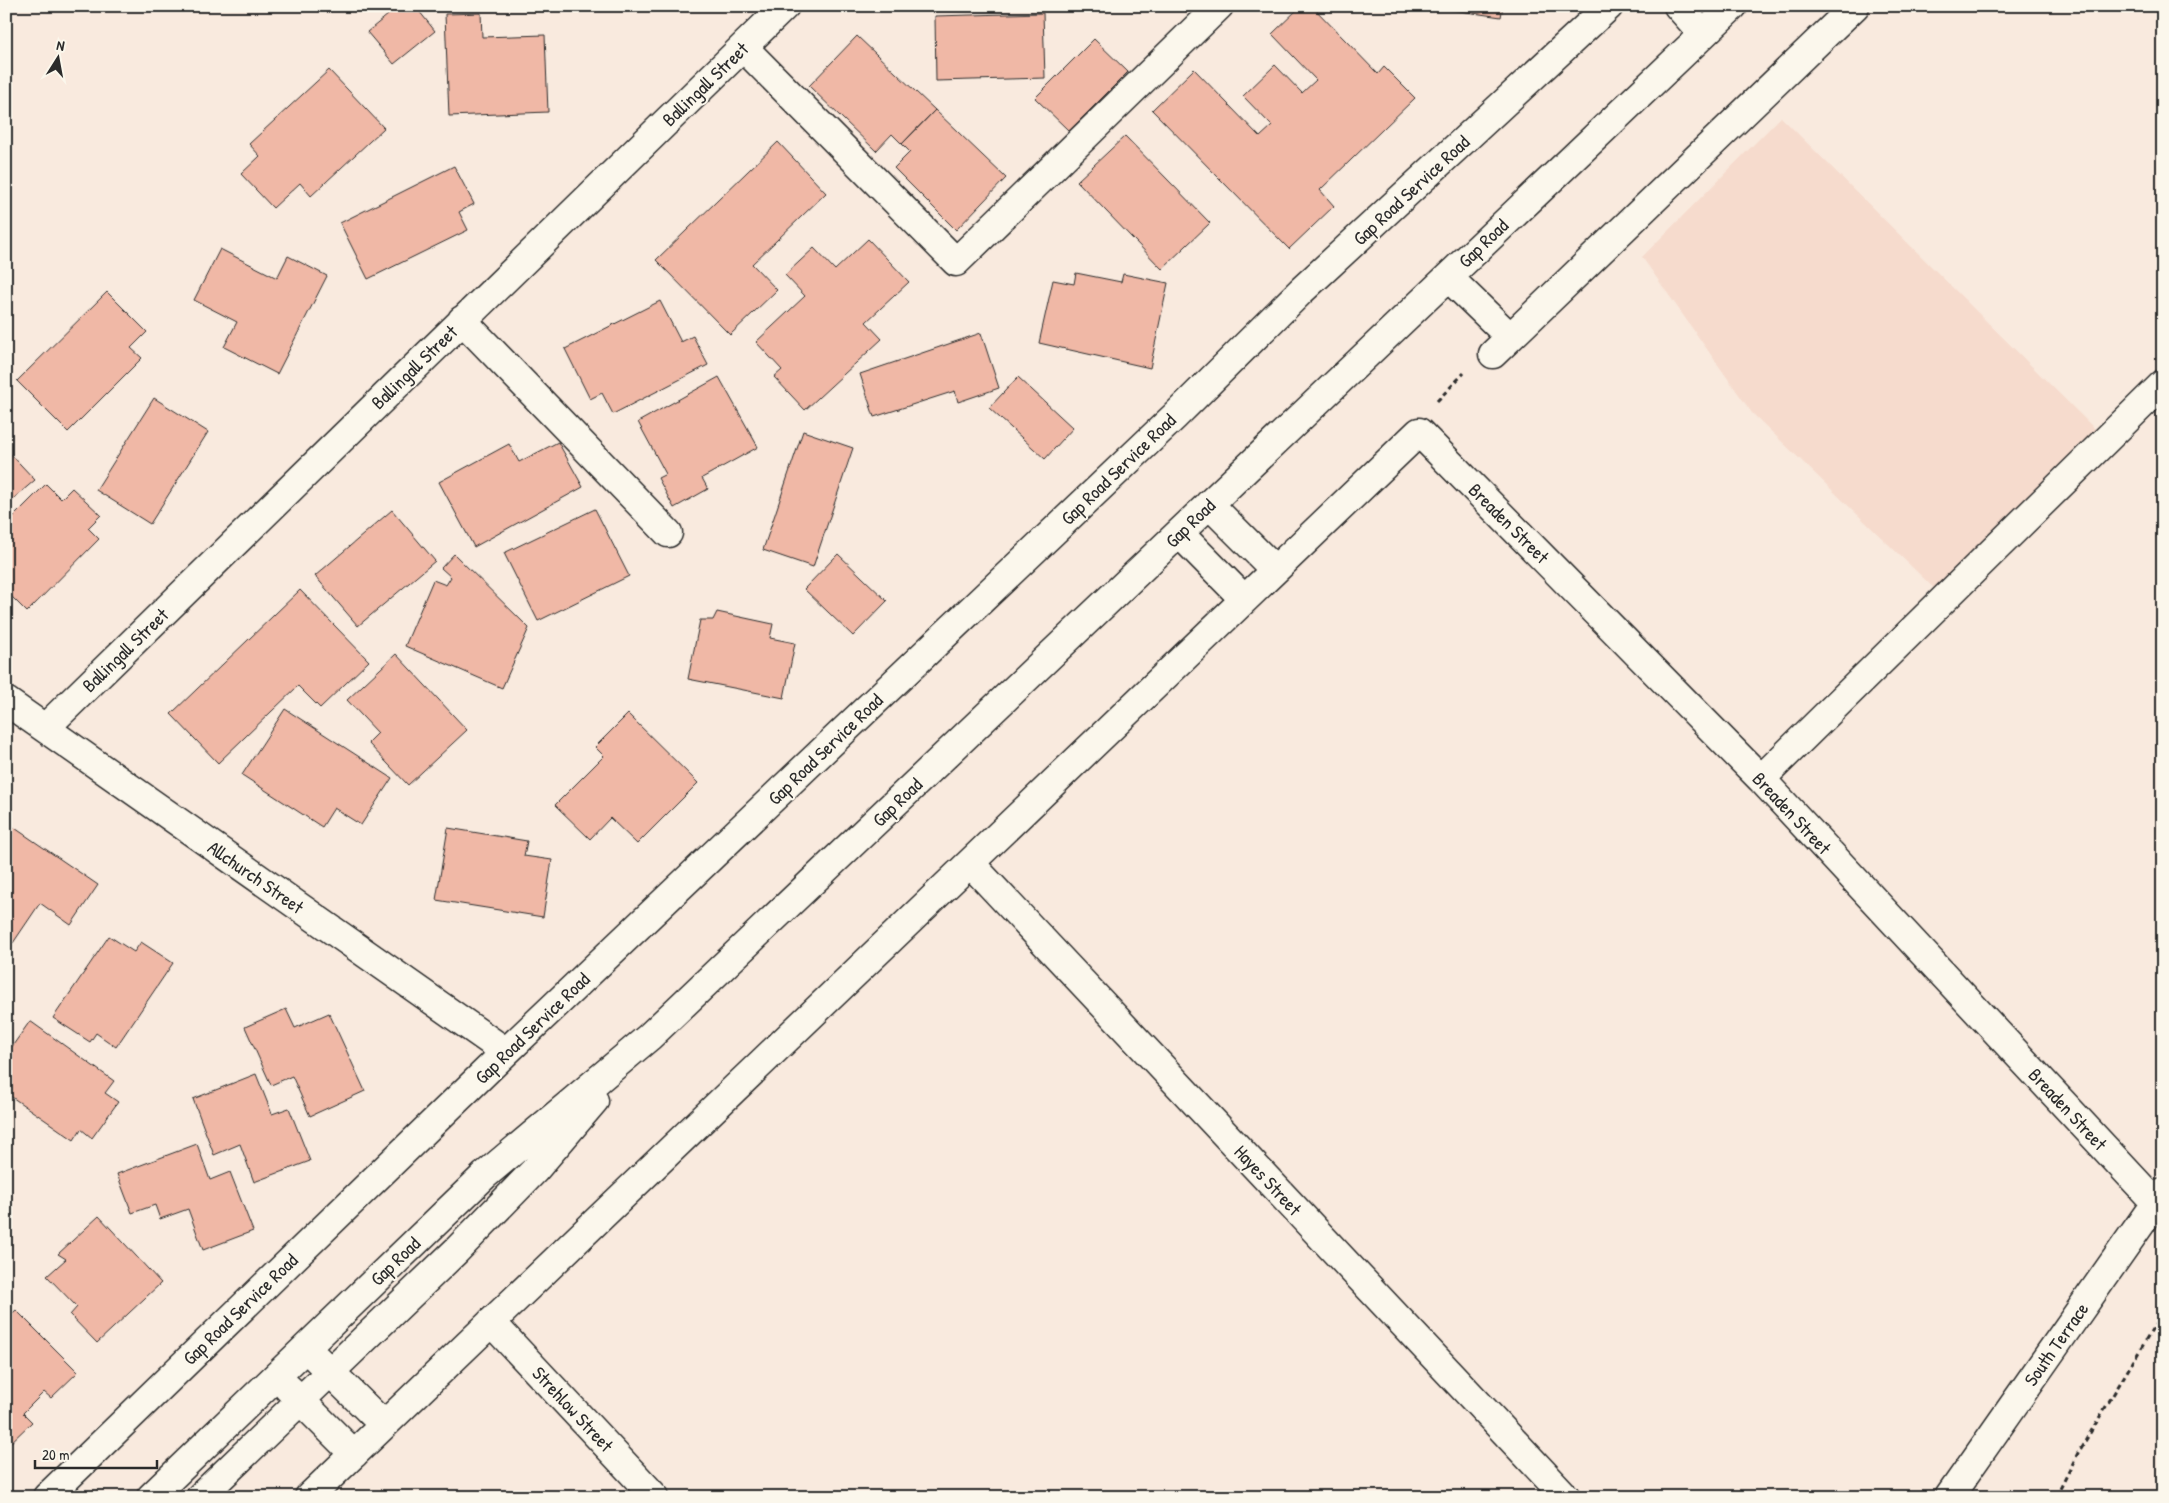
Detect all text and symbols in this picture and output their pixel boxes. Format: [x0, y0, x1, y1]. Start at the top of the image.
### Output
north arrow [32, 32, 82, 82]
text: N [55, 35, 67, 55]
street label: Ballingall Street [656, 36, 754, 132]
street label: Gap Road Service Road [1347, 129, 1475, 251]
street label: Gap Road [1452, 212, 1514, 273]
street label: Ballingall Street [365, 319, 463, 415]
street label: Gap Road Service Road [1055, 407, 1182, 531]
street label: Breaden Street [1463, 477, 1555, 569]
street label: Gap Road [1159, 492, 1221, 553]
street label: Ballingall Street [76, 602, 174, 698]
street label: Gap Road Service Road [762, 687, 889, 811]
street label: Breaden Street [1747, 766, 1837, 860]
street label: Gap Road [866, 771, 928, 832]
street label: Allchurch Street [203, 834, 310, 920]
street label: Gap Road Service Road [469, 966, 596, 1090]
street label: Breaden Street [2023, 1062, 2113, 1156]
street label: Hayes Street [1229, 1139, 1308, 1221]
street label: Gap Road [364, 1230, 426, 1291]
street label: Gap Road Service Road [177, 1247, 304, 1371]
street label: South Terrace [2018, 1297, 2095, 1391]
street label: Strehlow Street [527, 1361, 620, 1458]
scale bar [35, 1438, 158, 1470]
text: 20 m [42, 1444, 69, 1465]

